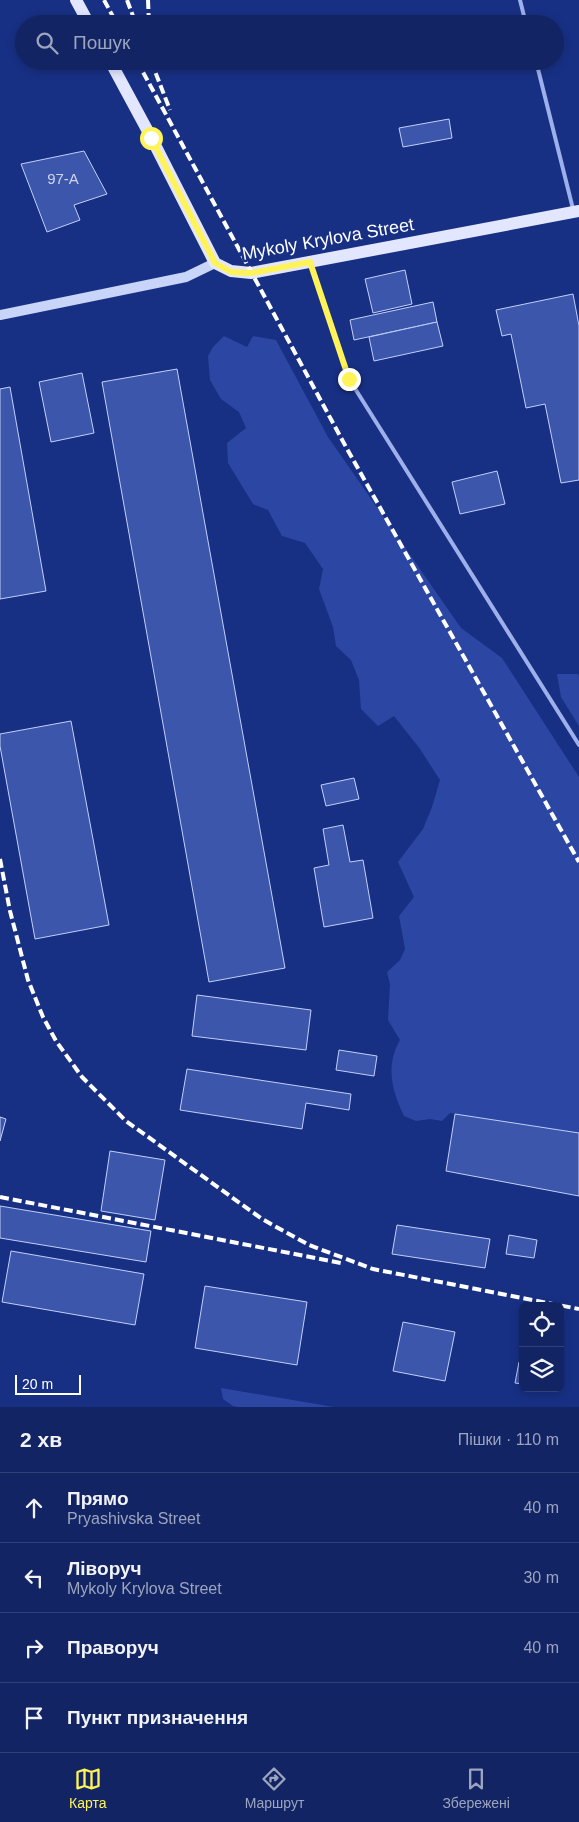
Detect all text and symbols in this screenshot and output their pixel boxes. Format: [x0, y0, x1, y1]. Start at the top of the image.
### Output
search box [15, 15, 564, 70]
icon: search [33, 29, 61, 57]
text: Пошук [73, 32, 130, 53]
route start [140, 127, 163, 150]
house number: 97-А [47, 170, 79, 187]
street label: Mykoly Krylova Street [241, 214, 415, 264]
route end [338, 368, 361, 391]
map controls [519, 1302, 564, 1392]
button: locate [519, 1302, 564, 1347]
button: layers [519, 1347, 564, 1392]
scale bar [15, 1372, 81, 1395]
text: 20 m [22, 1376, 53, 1392]
text: 2 хв [20, 1428, 62, 1451]
text: Пішки · 110 m [458, 1431, 559, 1448]
text: Прямо [67, 1488, 129, 1509]
icon: ahead [20, 1494, 48, 1522]
text: 40 m [523, 1499, 559, 1516]
text: Pryashivska Street [67, 1510, 200, 1527]
text: Ліворуч [67, 1558, 142, 1579]
icon: left [20, 1564, 48, 1592]
text: 30 m [523, 1569, 559, 1586]
text: Mykoly Krylova Street [67, 1580, 222, 1597]
icon: right [20, 1634, 48, 1662]
text: Праворуч [67, 1637, 159, 1658]
text: 40 m [523, 1639, 559, 1656]
icon: arrive [20, 1704, 48, 1732]
text: Пункт призначення [67, 1707, 248, 1728]
tab: Карта [69, 1765, 107, 1811]
tab: Маршрут [245, 1765, 304, 1811]
tab: Збережені [442, 1765, 510, 1811]

